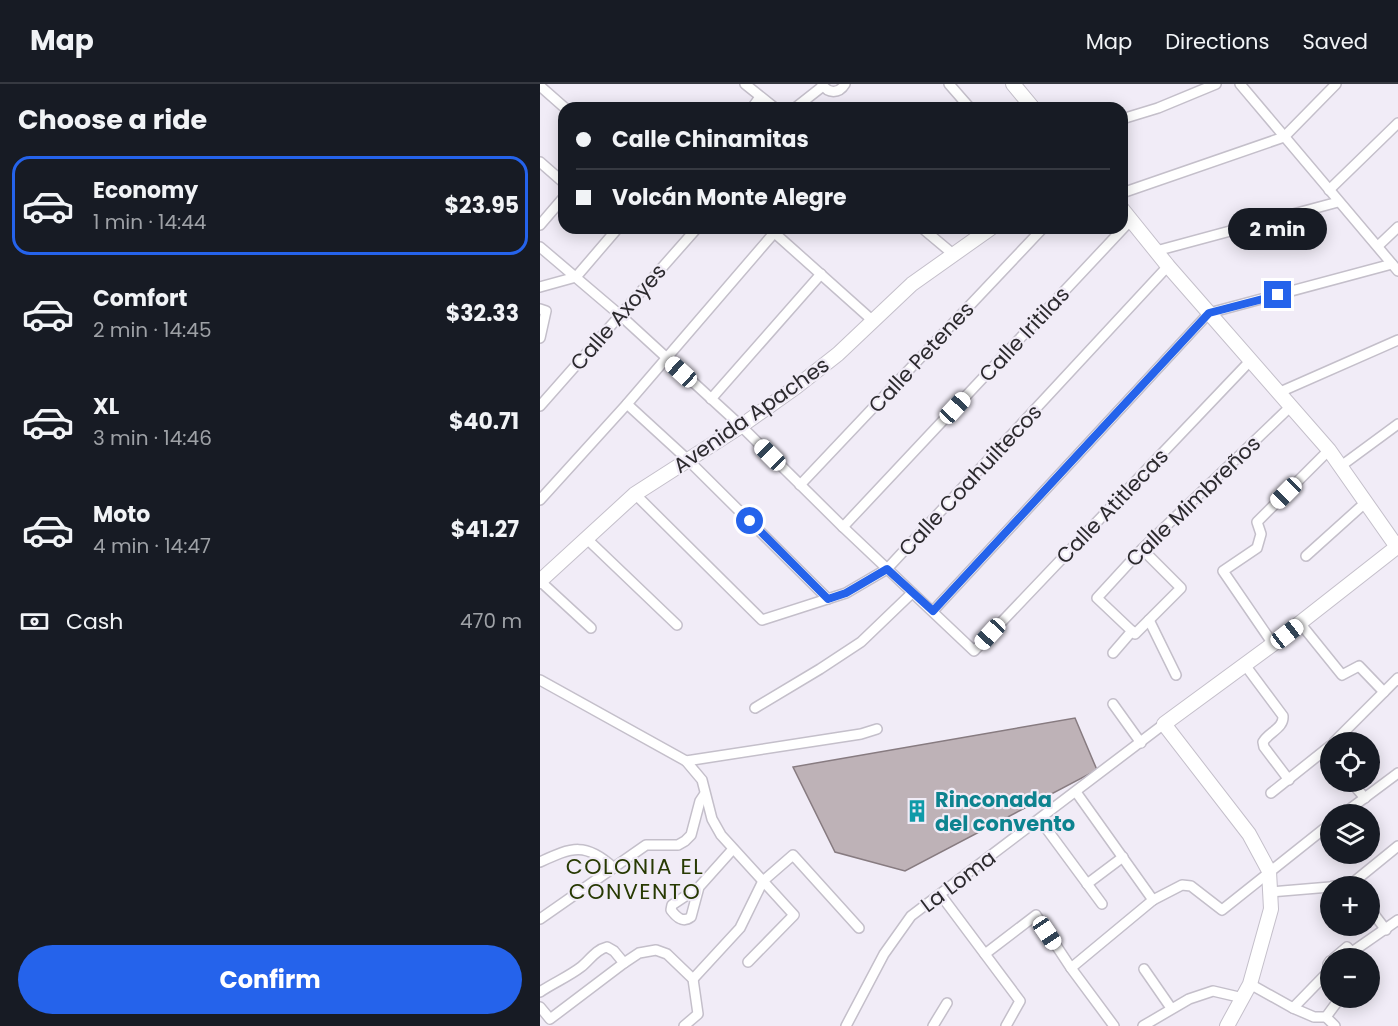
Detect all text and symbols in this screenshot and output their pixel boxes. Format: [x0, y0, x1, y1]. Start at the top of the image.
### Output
text: Map [30, 21, 94, 60]
text: Map [1086, 27, 1132, 56]
text: Directions [1165, 27, 1269, 56]
text: Saved [1302, 27, 1368, 56]
text: Choose a ride [18, 101, 207, 138]
text: Calle Chinamitas [612, 124, 809, 155]
text: Economy [93, 175, 198, 206]
icon: car [21, 179, 75, 233]
text: Volcán Monte Alegre [612, 182, 847, 213]
text: $23.95 [445, 190, 519, 221]
text: 1 min · 14:44 [93, 208, 206, 236]
callout: 2 min [1228, 208, 1328, 250]
text: 2 min [1249, 215, 1306, 243]
street label: Calle Axoyes [563, 257, 673, 377]
street label: Calle Iritilas [972, 280, 1076, 388]
route end [1264, 281, 1291, 308]
text: Comfort [93, 283, 187, 314]
icon: car [21, 287, 75, 341]
street label: Calle Petenes [862, 295, 980, 419]
text: $32.33 [446, 298, 519, 329]
text: 2 min · 14:45 [93, 316, 211, 344]
street label: Avenida Apaches [667, 350, 835, 480]
car [662, 353, 700, 391]
car [936, 389, 974, 427]
text: XL [93, 391, 119, 422]
icon: car [21, 395, 75, 449]
street label: Calle Coahuiltecos [892, 398, 1048, 562]
text: $40.71 [449, 406, 519, 437]
text: 3 min · 14:46 [93, 424, 212, 452]
street label: Calle Mimbreños [1119, 429, 1267, 573]
car [751, 436, 789, 474]
street label: Calle Atitlecas [1049, 442, 1175, 570]
car [1267, 474, 1305, 512]
text: Moto [93, 499, 150, 530]
icon: car [21, 503, 75, 557]
route start [736, 507, 763, 534]
text: $41.27 [451, 514, 519, 545]
text: 4 min · 14:47 [93, 532, 211, 560]
icon: cash [18, 605, 51, 638]
text: Cash [66, 606, 123, 637]
text: 470 m [460, 607, 522, 635]
car [971, 615, 1009, 653]
car [1267, 616, 1307, 652]
map controls [1320, 732, 1380, 1008]
button: locate [1320, 732, 1380, 792]
place label: Rinconada del convento [935, 785, 1075, 838]
building icon: Rinconada del convento [904, 798, 930, 824]
button: layers [1320, 804, 1380, 864]
street label: La Loma [914, 843, 1002, 919]
district label: COLONIA EL CONVENTO [566, 851, 704, 907]
button: + [1320, 876, 1380, 936]
car [1029, 913, 1065, 953]
button: Confirm [18, 945, 522, 1014]
button: − [1320, 948, 1380, 1008]

